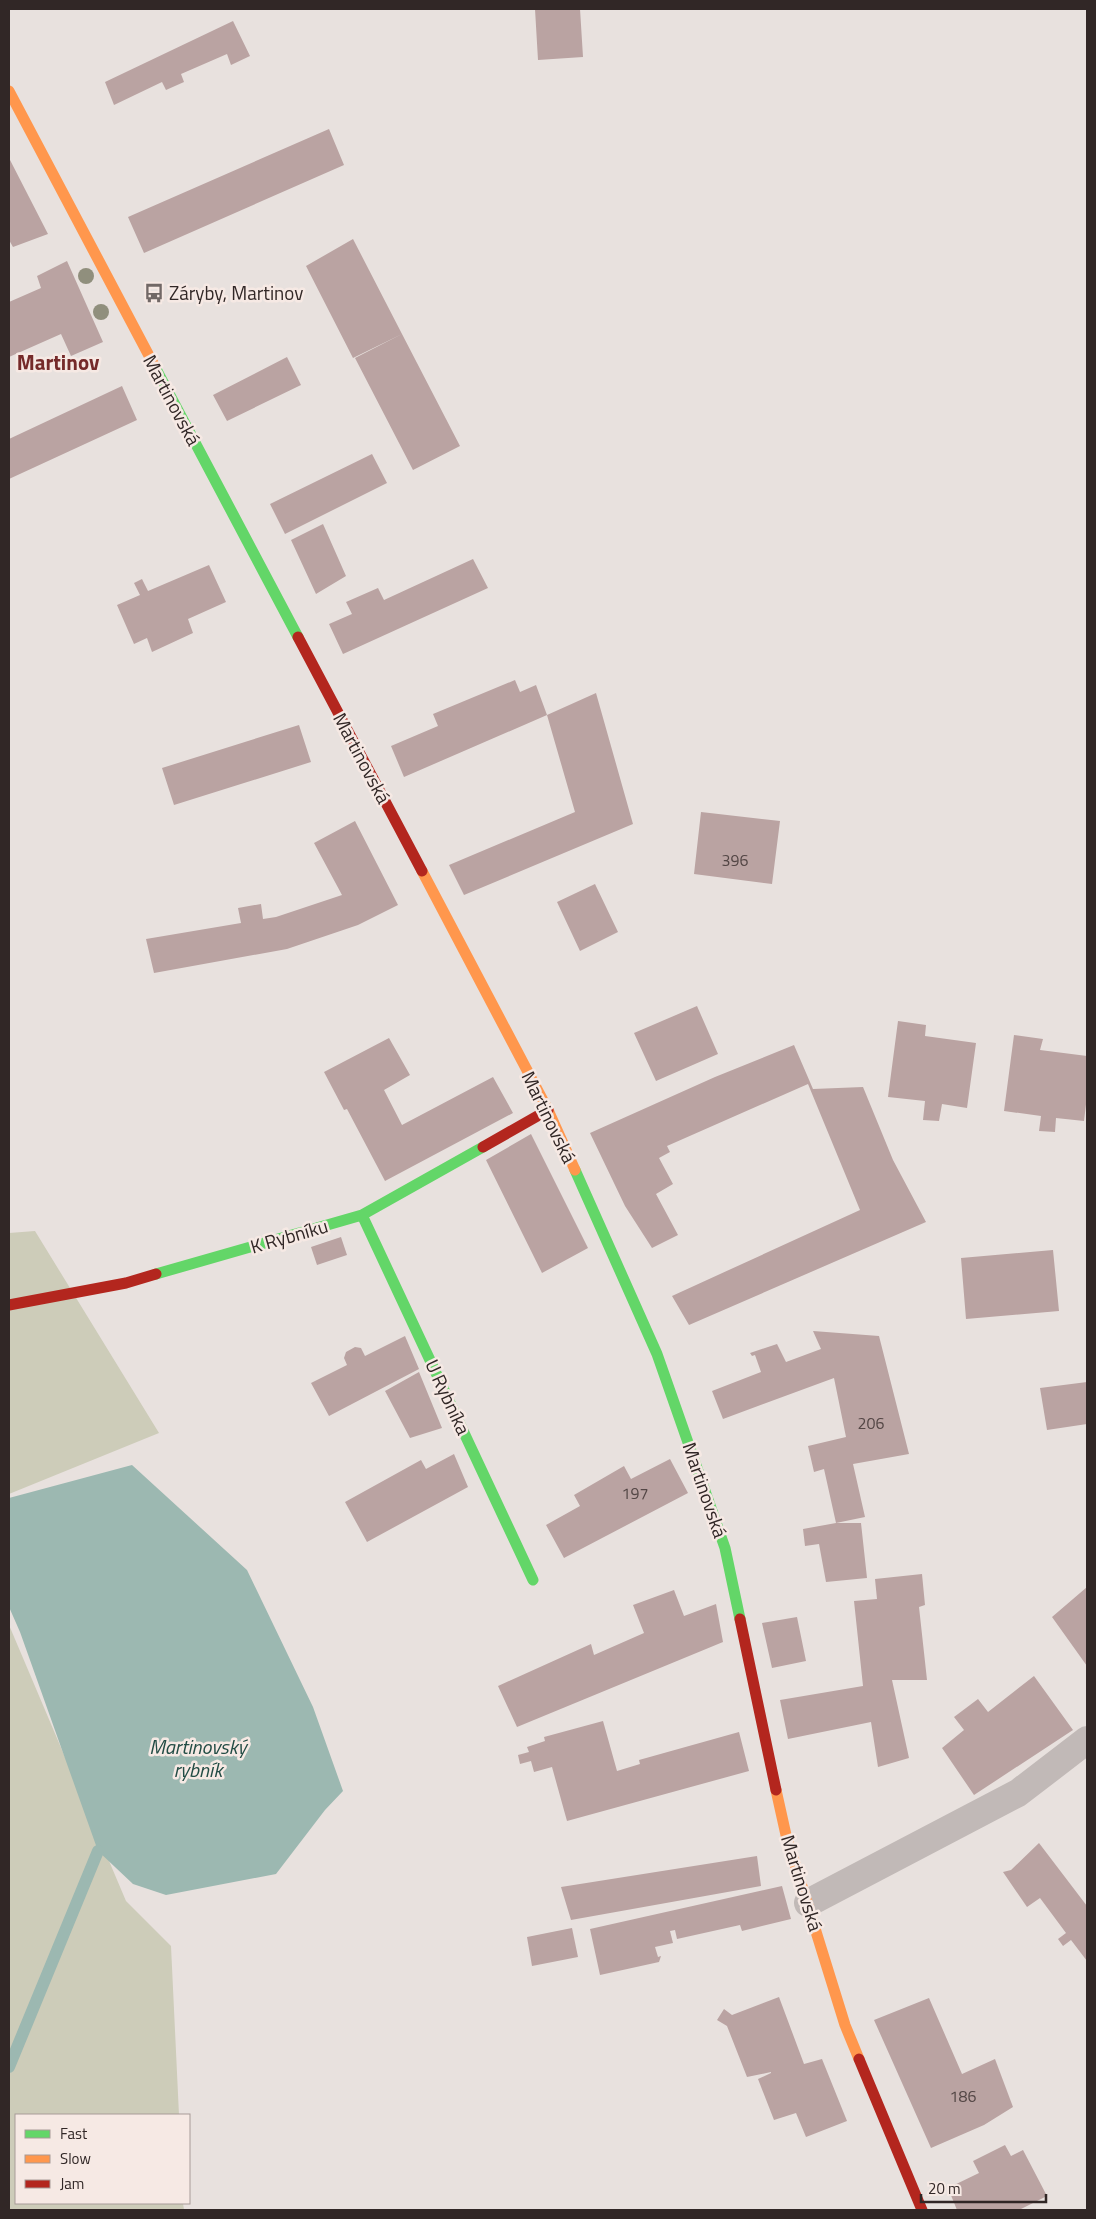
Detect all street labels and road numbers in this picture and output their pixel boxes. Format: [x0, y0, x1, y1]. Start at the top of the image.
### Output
street label: Martinovská [136, 349, 209, 451]
street label: Martinovská [326, 707, 399, 809]
street label: Martinovská [515, 1066, 584, 1168]
street label: K Rybníku [247, 1211, 331, 1260]
street label: U Rybníka [418, 1354, 479, 1440]
street label: Martinovská [676, 1438, 736, 1542]
street label: Martinovská [774, 1831, 831, 1935]

